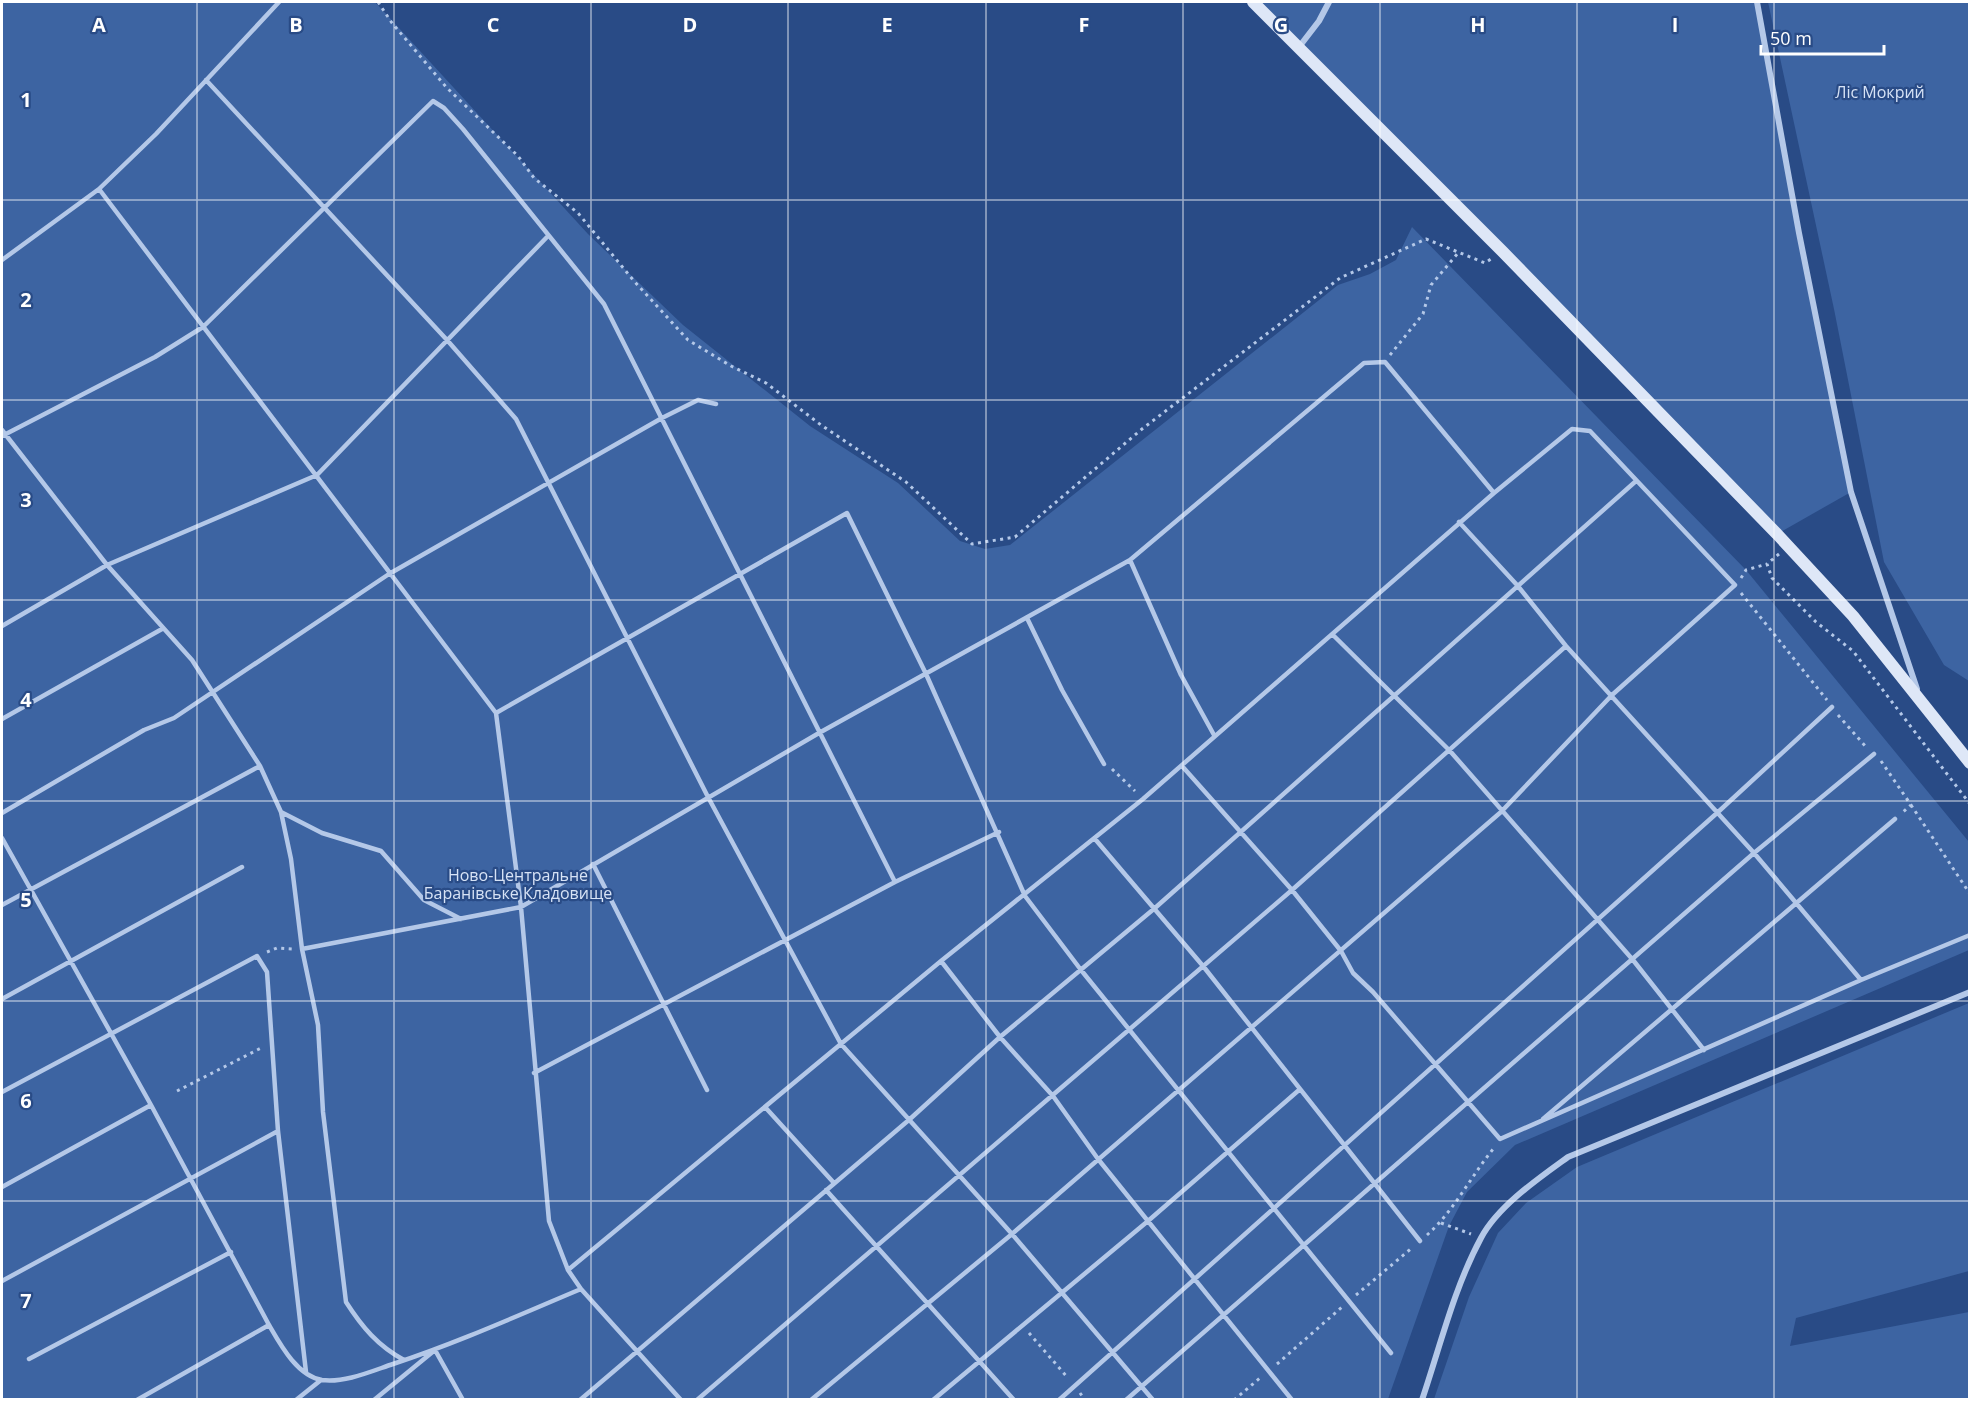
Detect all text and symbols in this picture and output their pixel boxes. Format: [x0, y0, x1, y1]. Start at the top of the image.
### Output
text: A [92, 11, 106, 38]
text: B [289, 11, 303, 38]
text: C [487, 11, 500, 38]
text: D [683, 11, 697, 38]
text: E [881, 11, 893, 38]
text: F [1079, 11, 1089, 38]
text: G [1274, 11, 1288, 38]
text: H [1470, 11, 1486, 38]
text: I [1672, 11, 1678, 38]
scale bar [1761, 18, 1884, 56]
text: 50 m [1770, 26, 1812, 50]
park label: Ліс Мокрий [1835, 81, 1925, 103]
text: 1 [20, 86, 32, 113]
text: 2 [20, 286, 32, 313]
text: 3 [20, 486, 32, 513]
text: 4 [20, 686, 32, 713]
park label: Ново-Центральне Баранівське Кладовище [424, 864, 612, 904]
text: 5 [20, 886, 32, 913]
text: 6 [20, 1087, 32, 1114]
text: 7 [20, 1287, 32, 1314]

